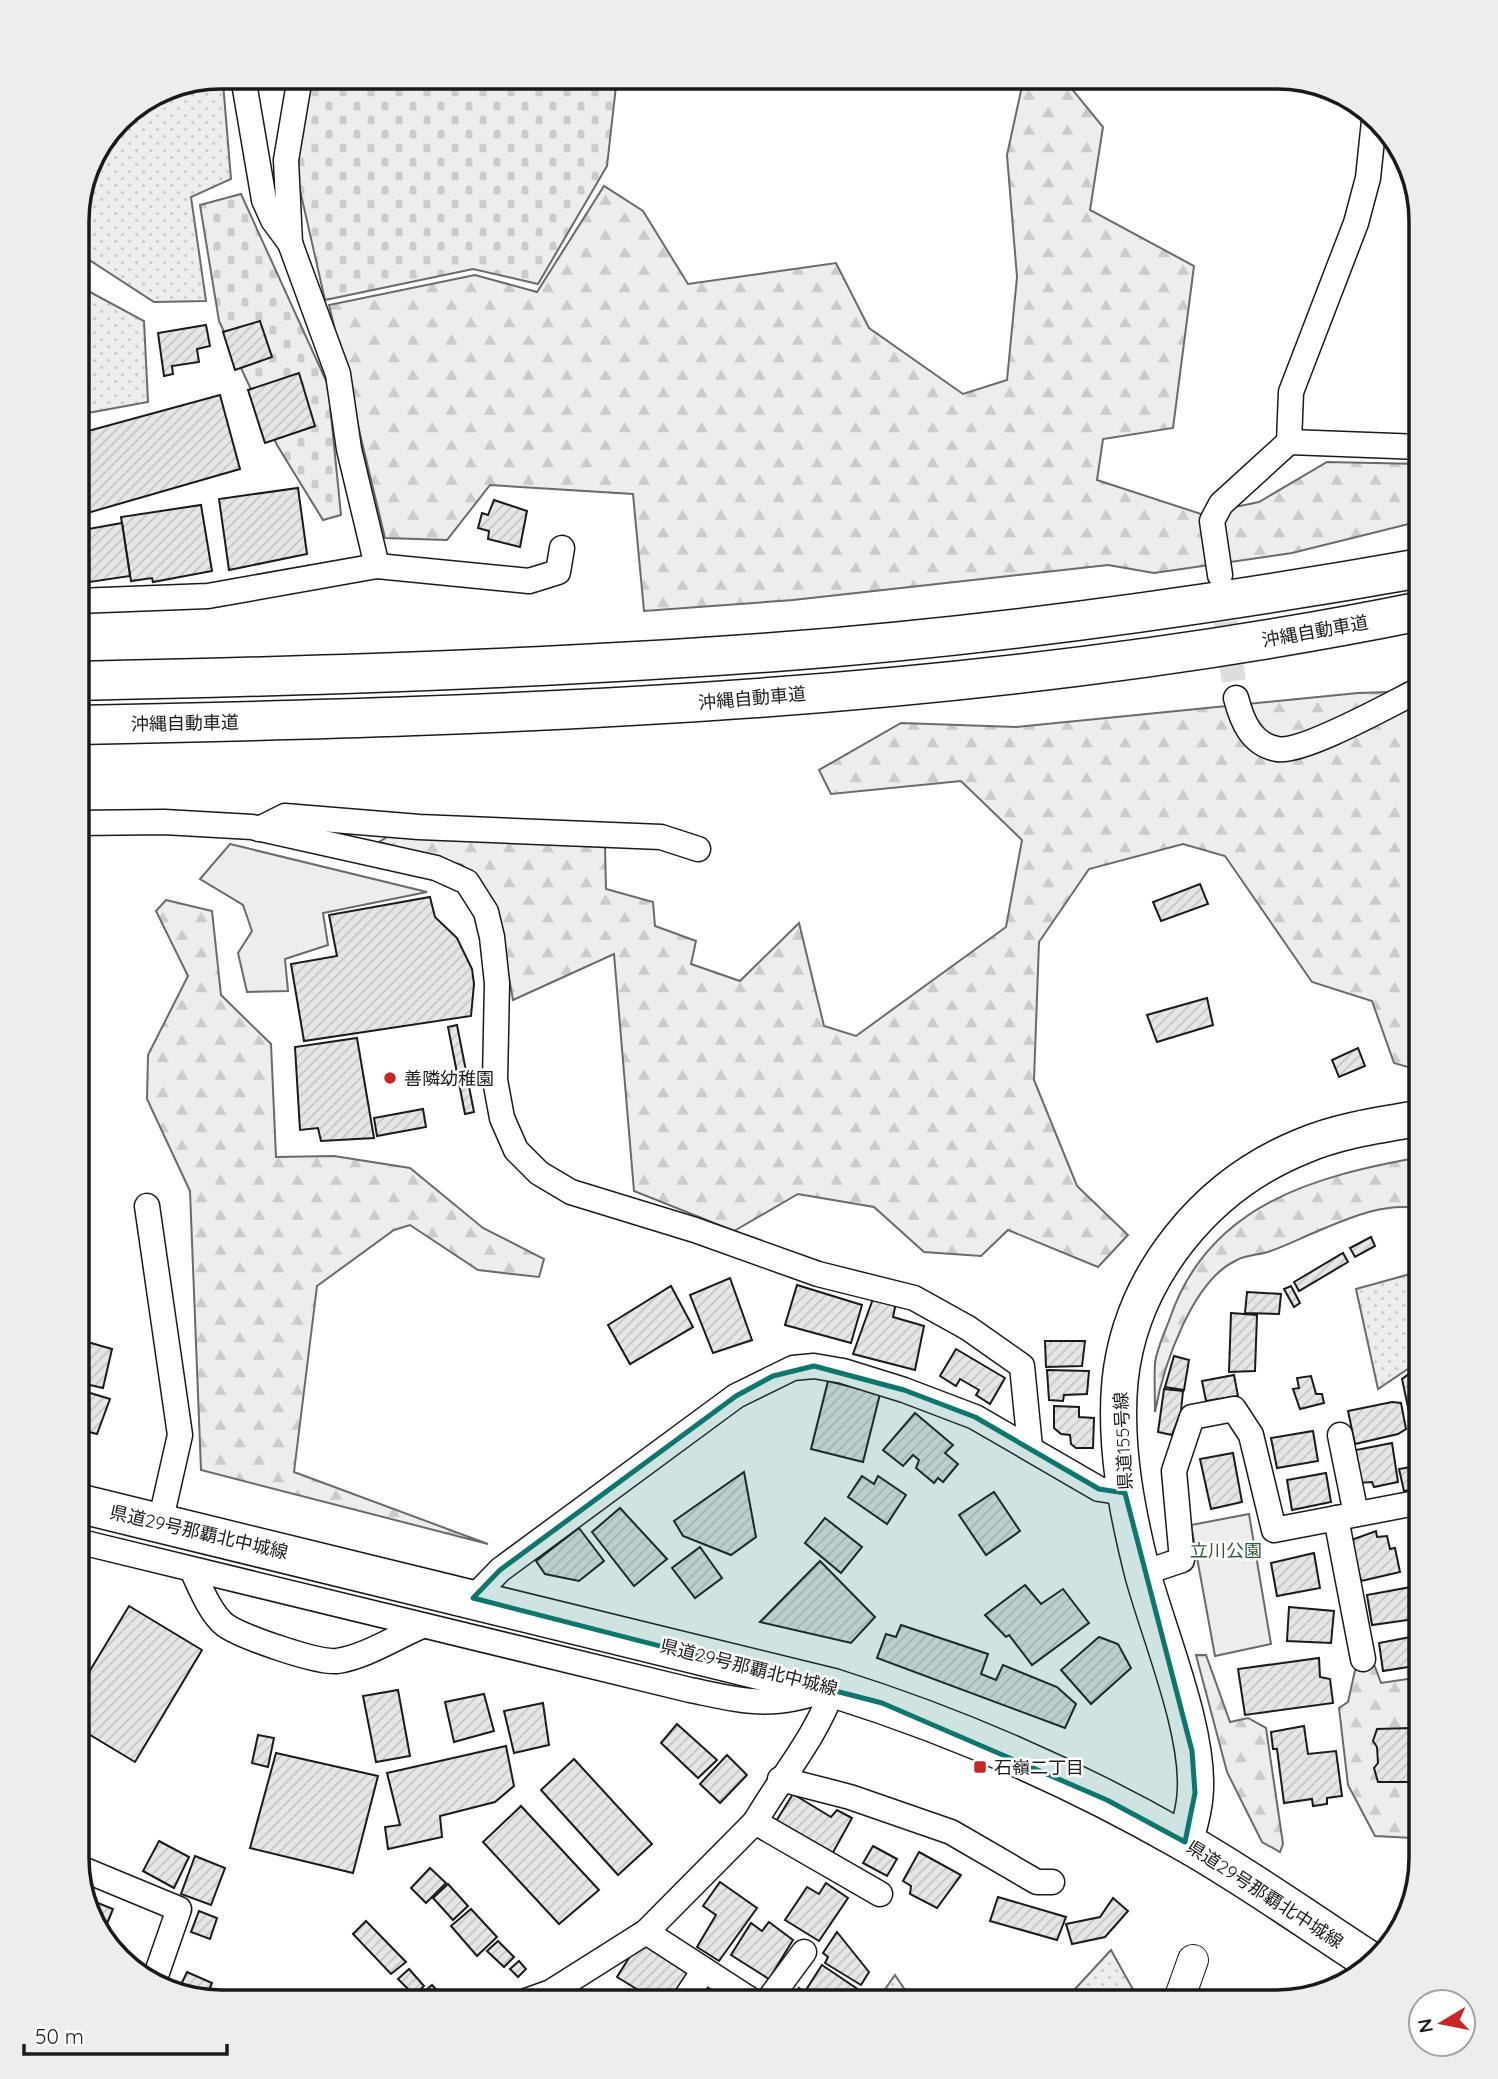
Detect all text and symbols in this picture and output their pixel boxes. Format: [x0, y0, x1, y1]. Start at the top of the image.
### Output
street label: 沖縄自動車道 [1260, 610, 1370, 652]
street label: 沖縄自動車道 [697, 682, 807, 714]
street label: 沖縄自動車道 [131, 711, 239, 735]
place label: 善隣幼稚園 [404, 1067, 494, 1090]
marker: 善隣幼稚園 [382, 1070, 398, 1086]
street label: 県道155号線 [1109, 1391, 1137, 1491]
street label: 県道29号那覇北中城線 [108, 1500, 290, 1564]
park label: 立川公園 [1190, 1539, 1262, 1562]
street label: 県道29号那覇北中城線 [658, 1634, 840, 1700]
place label: 石嶺二丁目 [994, 1756, 1084, 1779]
marker: 石嶺二丁目 [972, 1759, 988, 1775]
street label: 県道29号那覇北中城線 [1182, 1835, 1348, 1953]
north arrow [1407, 1988, 1477, 2058]
scale bar [24, 2012, 228, 2056]
text: N [1412, 2017, 1438, 2035]
text: 50 m [35, 2023, 84, 2049]

